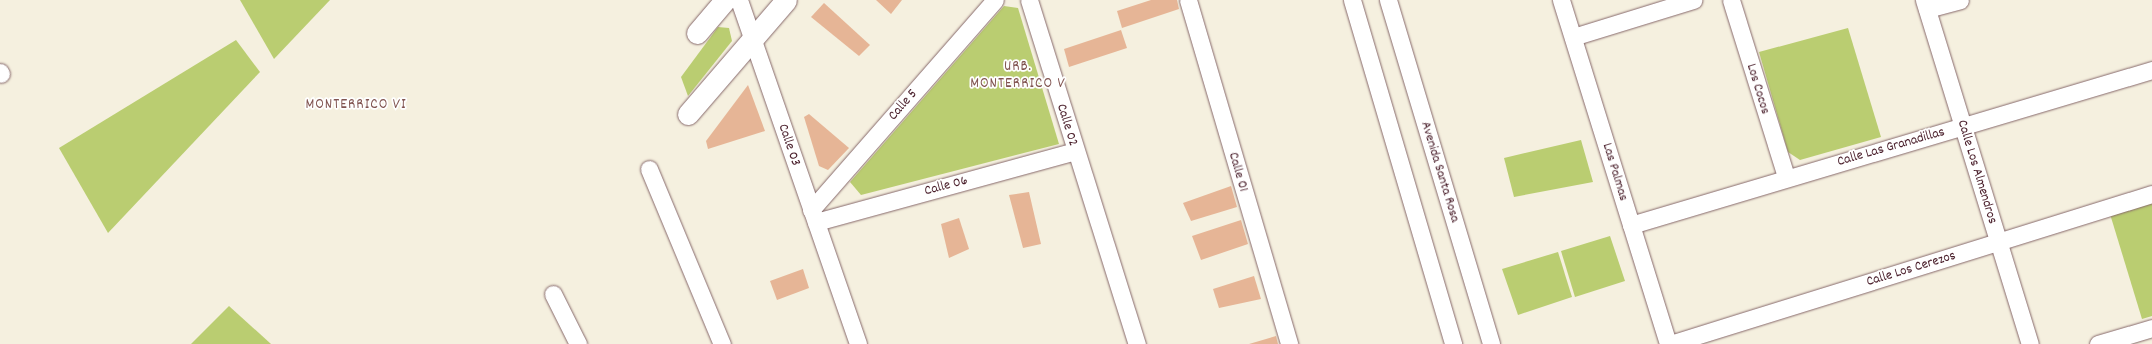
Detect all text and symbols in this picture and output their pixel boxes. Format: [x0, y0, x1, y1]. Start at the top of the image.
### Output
district label: URB. MONTERRICO V [970, 58, 1066, 93]
street label: Los Cocos [1742, 62, 1774, 116]
street label: Calle 5 [885, 86, 921, 124]
district label: MONTERRICO VI [305, 97, 407, 115]
street label: Calle 02 [1053, 102, 1081, 148]
street label: Calle Los Almendros [1953, 118, 2001, 226]
street label: Avenida Santa Rosa [1417, 119, 1463, 225]
street label: Calle 03 [774, 122, 804, 168]
street label: Calle Las Granadillas [1835, 124, 1947, 170]
street label: Las Palmas [1598, 141, 1632, 203]
street label: Calle 01 [1224, 150, 1252, 194]
street label: Calle 06 [923, 172, 969, 200]
street label: Calle Los Cerezos [1864, 247, 1958, 291]

